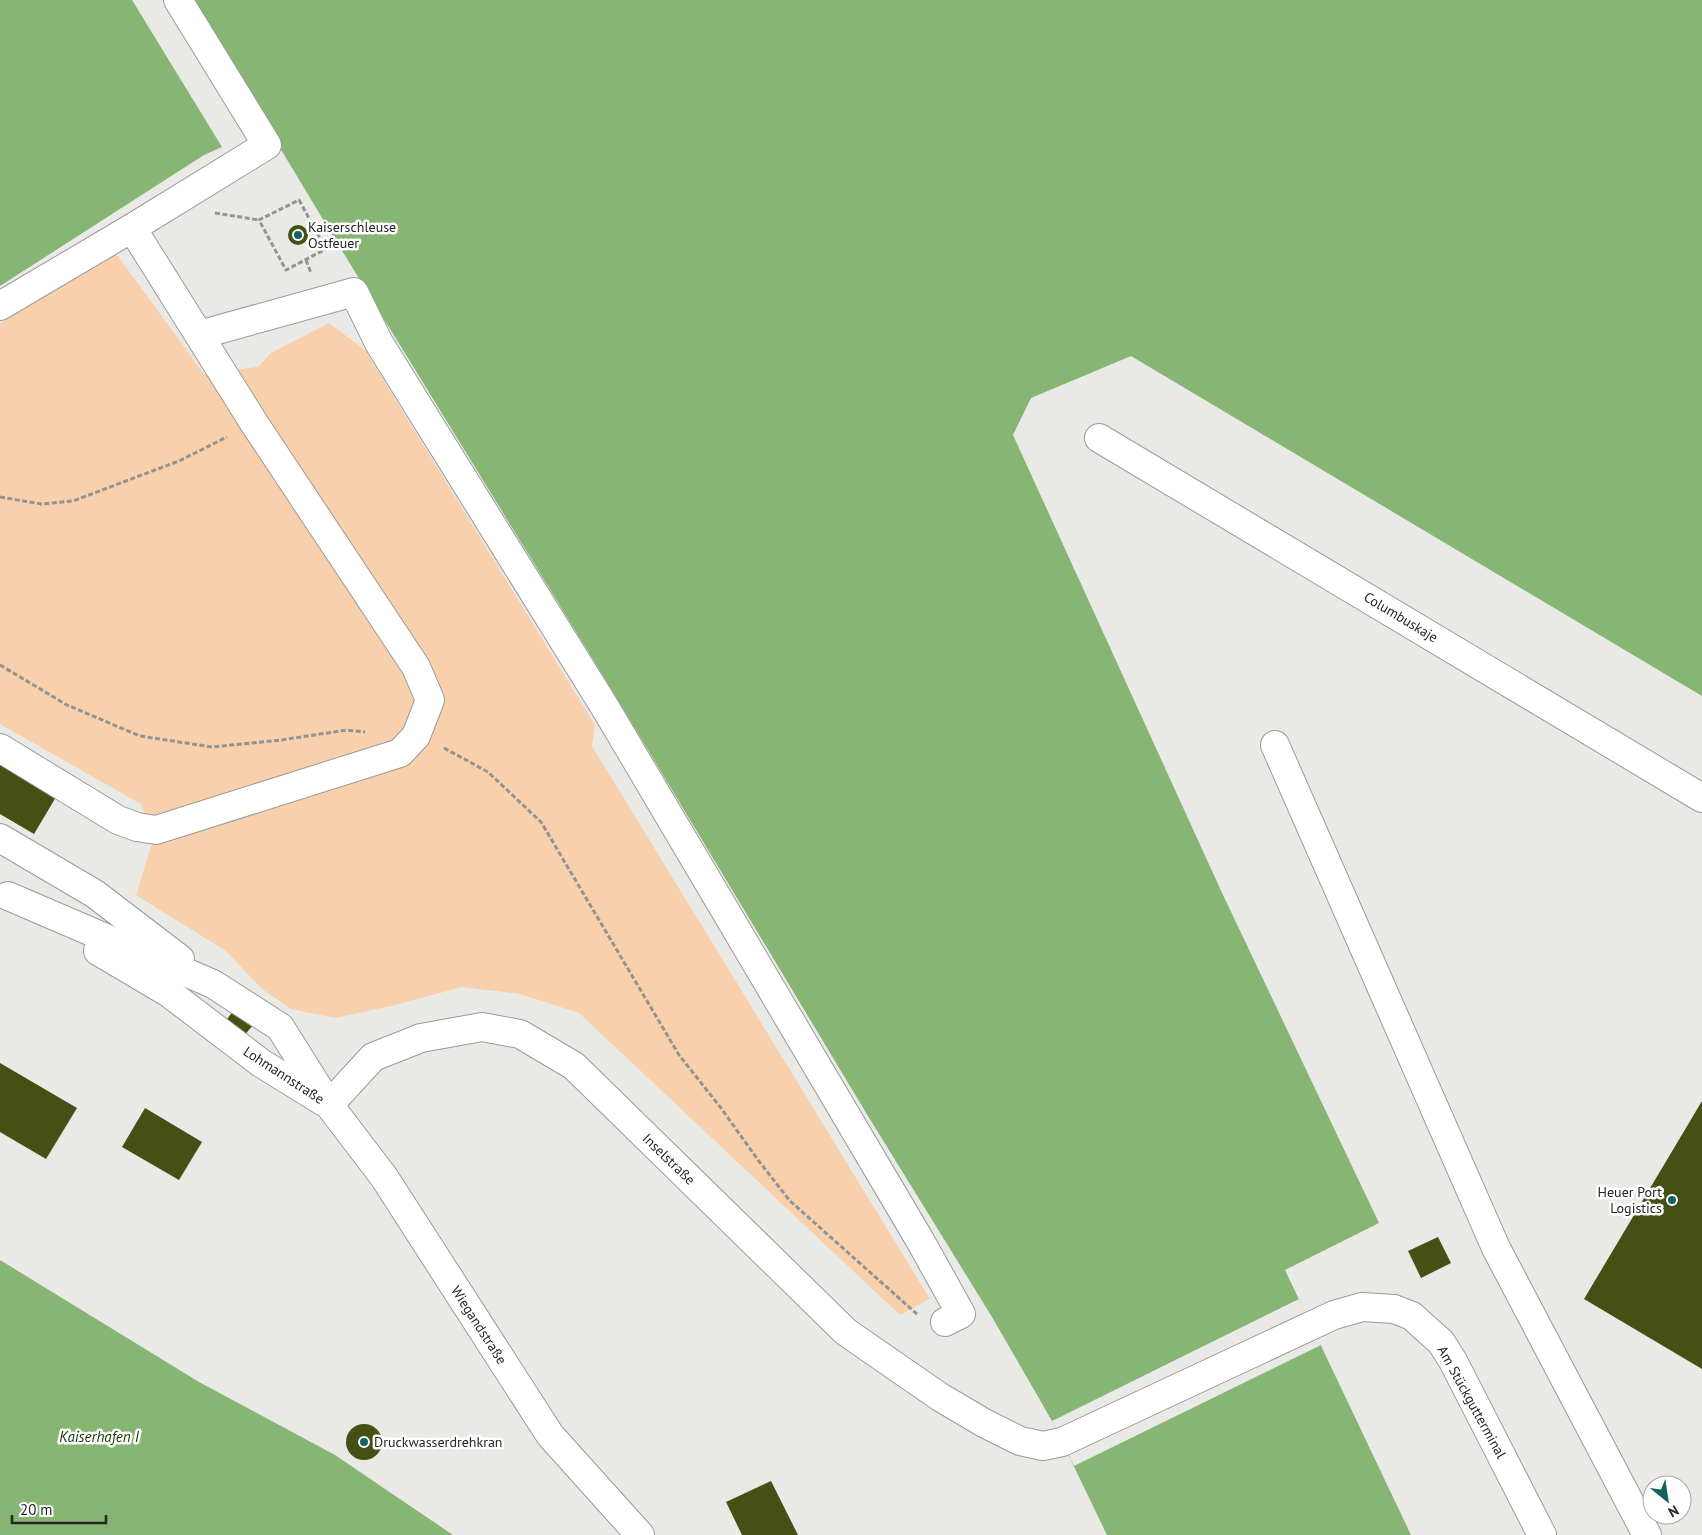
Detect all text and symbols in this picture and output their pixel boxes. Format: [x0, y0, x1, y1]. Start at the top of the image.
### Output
place label: Kaiserschleuse Ostfeuer [308, 218, 396, 252]
marker: Kaiserschleuse Ostfeuer [292, 229, 304, 241]
street label: Columbuskaje [1361, 588, 1441, 646]
street label: Lohmannstraße [240, 1042, 328, 1108]
street label: Inselstraße [639, 1129, 699, 1189]
place label: Heuer Port Logistics [1598, 1183, 1662, 1217]
marker: Heuer Port Logistics [1666, 1194, 1678, 1206]
street label: Wiegandstraße [447, 1282, 511, 1368]
street label: Am Stückgutterminal [1434, 1343, 1510, 1461]
water label: Kaiserhafen I [59, 1427, 140, 1446]
place label: Druckwasserdrehkran [374, 1433, 503, 1451]
marker: Druckwasserdrehkran [358, 1436, 370, 1448]
north arrow [1642, 1475, 1692, 1525]
scale bar [12, 1492, 106, 1524]
text: 20 m [20, 1500, 53, 1519]
text: N [1665, 1501, 1682, 1521]

